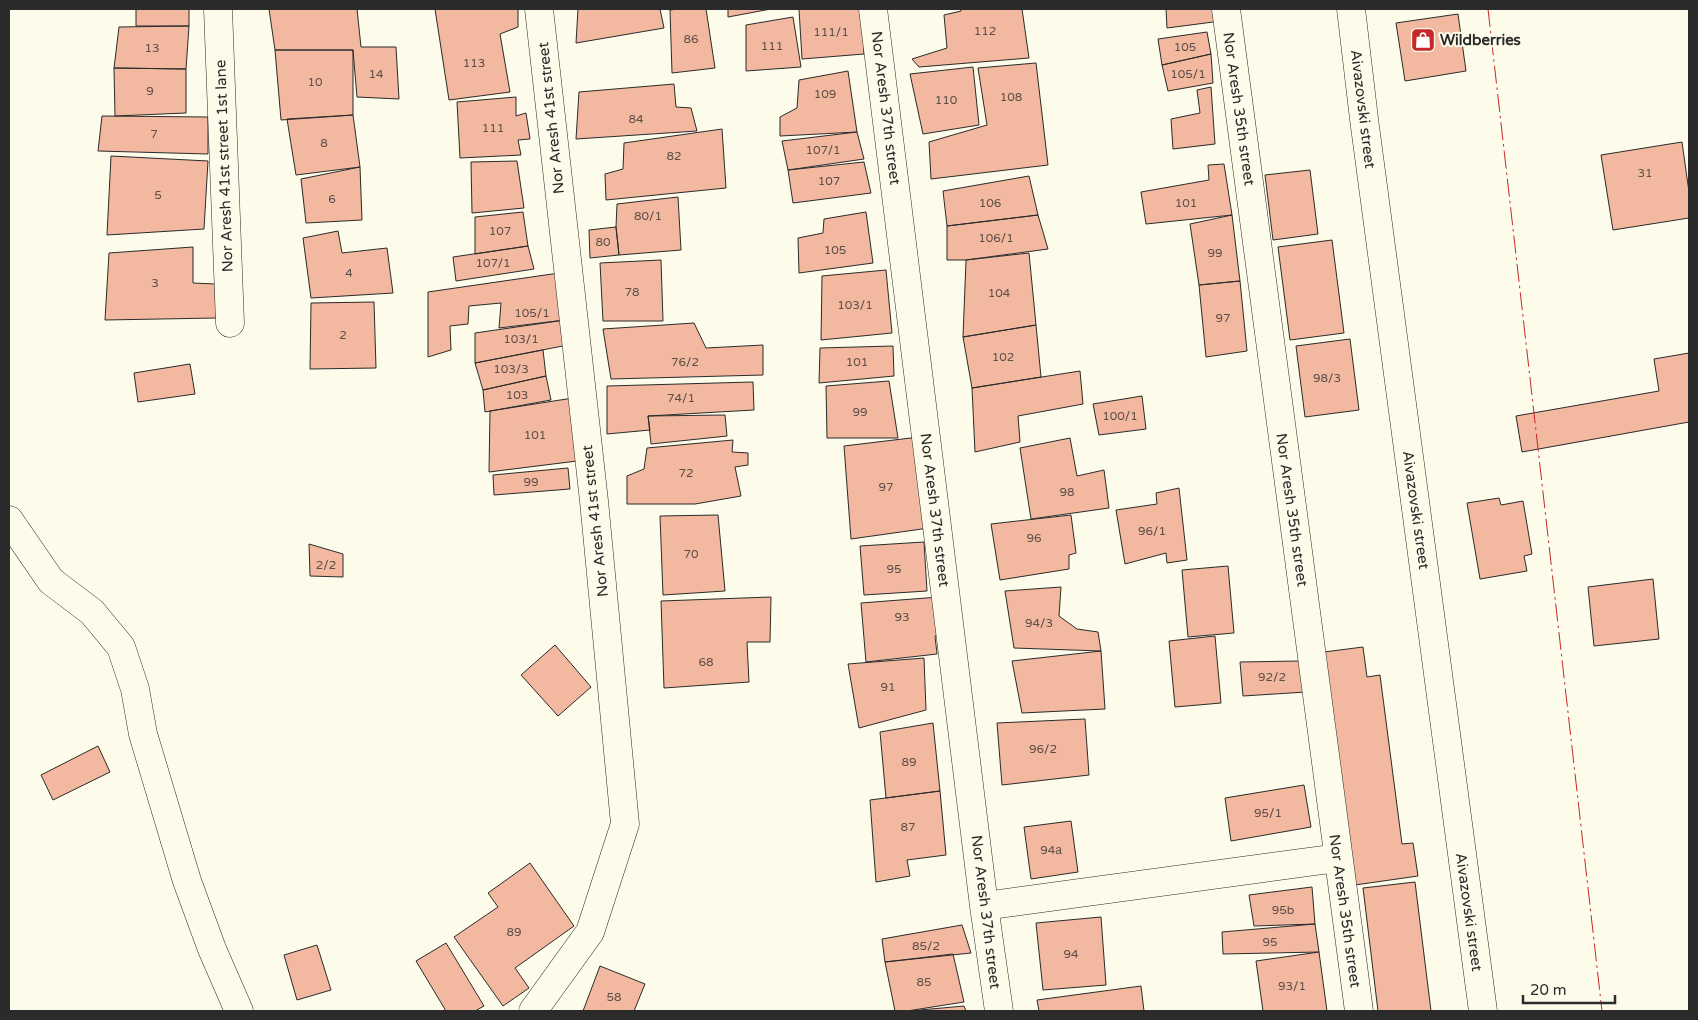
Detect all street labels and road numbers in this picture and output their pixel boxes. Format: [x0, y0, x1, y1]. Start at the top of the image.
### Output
street label: Nor Aresh 37th street [868, 30, 904, 186]
street label: Nor Aresh 35th street [1219, 31, 1259, 187]
street label: Nor Aresh 41st street [534, 41, 568, 195]
street label: Aivazovski street [1347, 49, 1379, 170]
street label: Nor Aresh 41st street 1st lane [211, 59, 237, 273]
street label: Nor Aresh 37th street [917, 432, 953, 588]
street label: Nor Aresh 35th street [1272, 432, 1312, 588]
street label: Nor Aresh 41st street [578, 444, 612, 598]
street label: Aivazovski street [1399, 450, 1433, 571]
street label: Nor Aresh 35th street [1325, 833, 1365, 989]
street label: Nor Aresh 37th street [968, 834, 1004, 990]
street label: Aivazovski street [1452, 852, 1486, 973]

